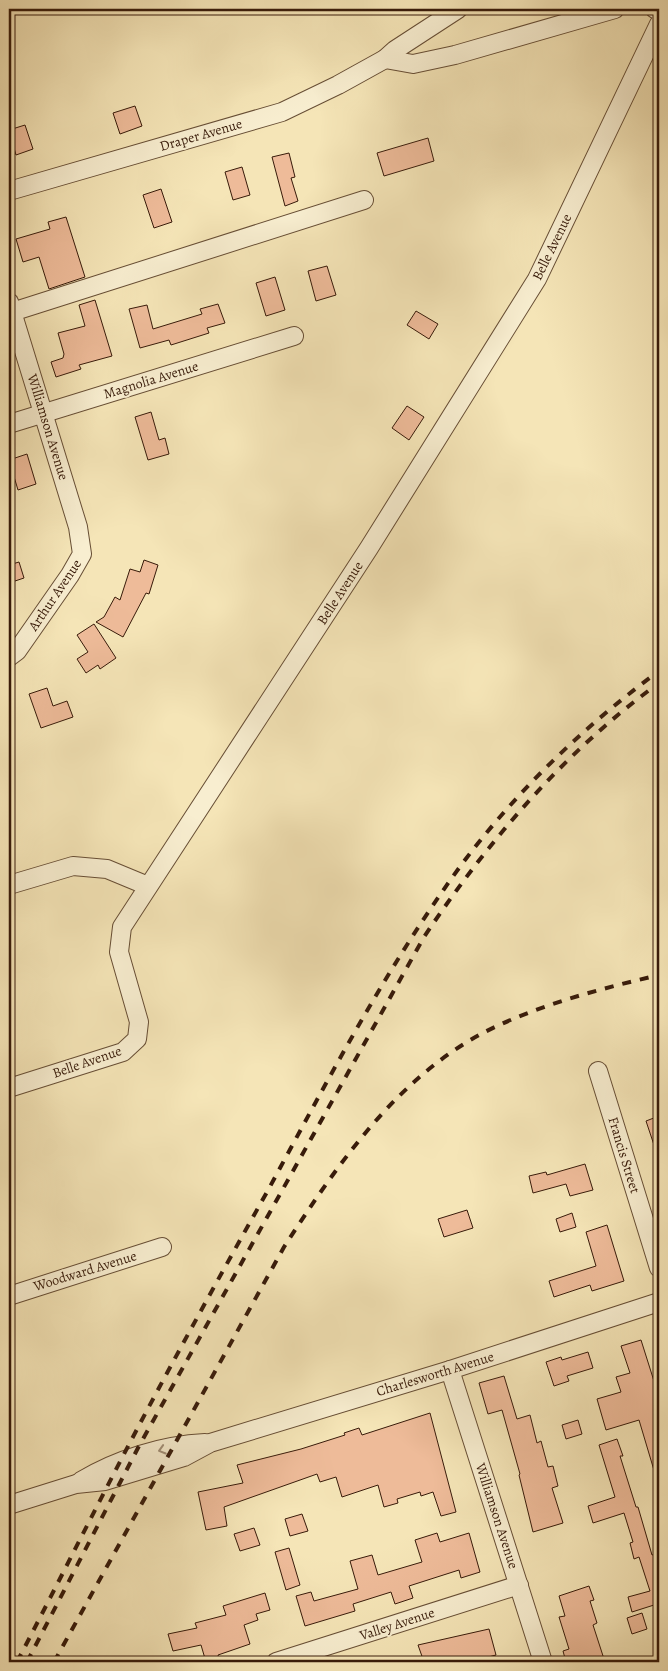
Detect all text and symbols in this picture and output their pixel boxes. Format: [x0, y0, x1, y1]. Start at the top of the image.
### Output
street label: Draper Avenue [157, 114, 245, 156]
street label: Belle Avenue [528, 210, 576, 284]
street label: Magnolia Avenue [101, 357, 201, 403]
street label: Williamson Avenue [23, 371, 73, 482]
street label: Arthur Avenue [23, 555, 86, 635]
street label: Belle Avenue [312, 558, 368, 628]
street label: Belle Avenue [50, 1041, 124, 1083]
street label: Francis Street [603, 1114, 645, 1196]
street label: Woodward Avenue [30, 1246, 139, 1296]
street label: Charlesworth Avenue [374, 1347, 496, 1401]
one-way arrow [159, 1444, 167, 1454]
street label: Williamson Avenue [471, 1460, 523, 1571]
street label: Valley Avenue [356, 1603, 437, 1645]

